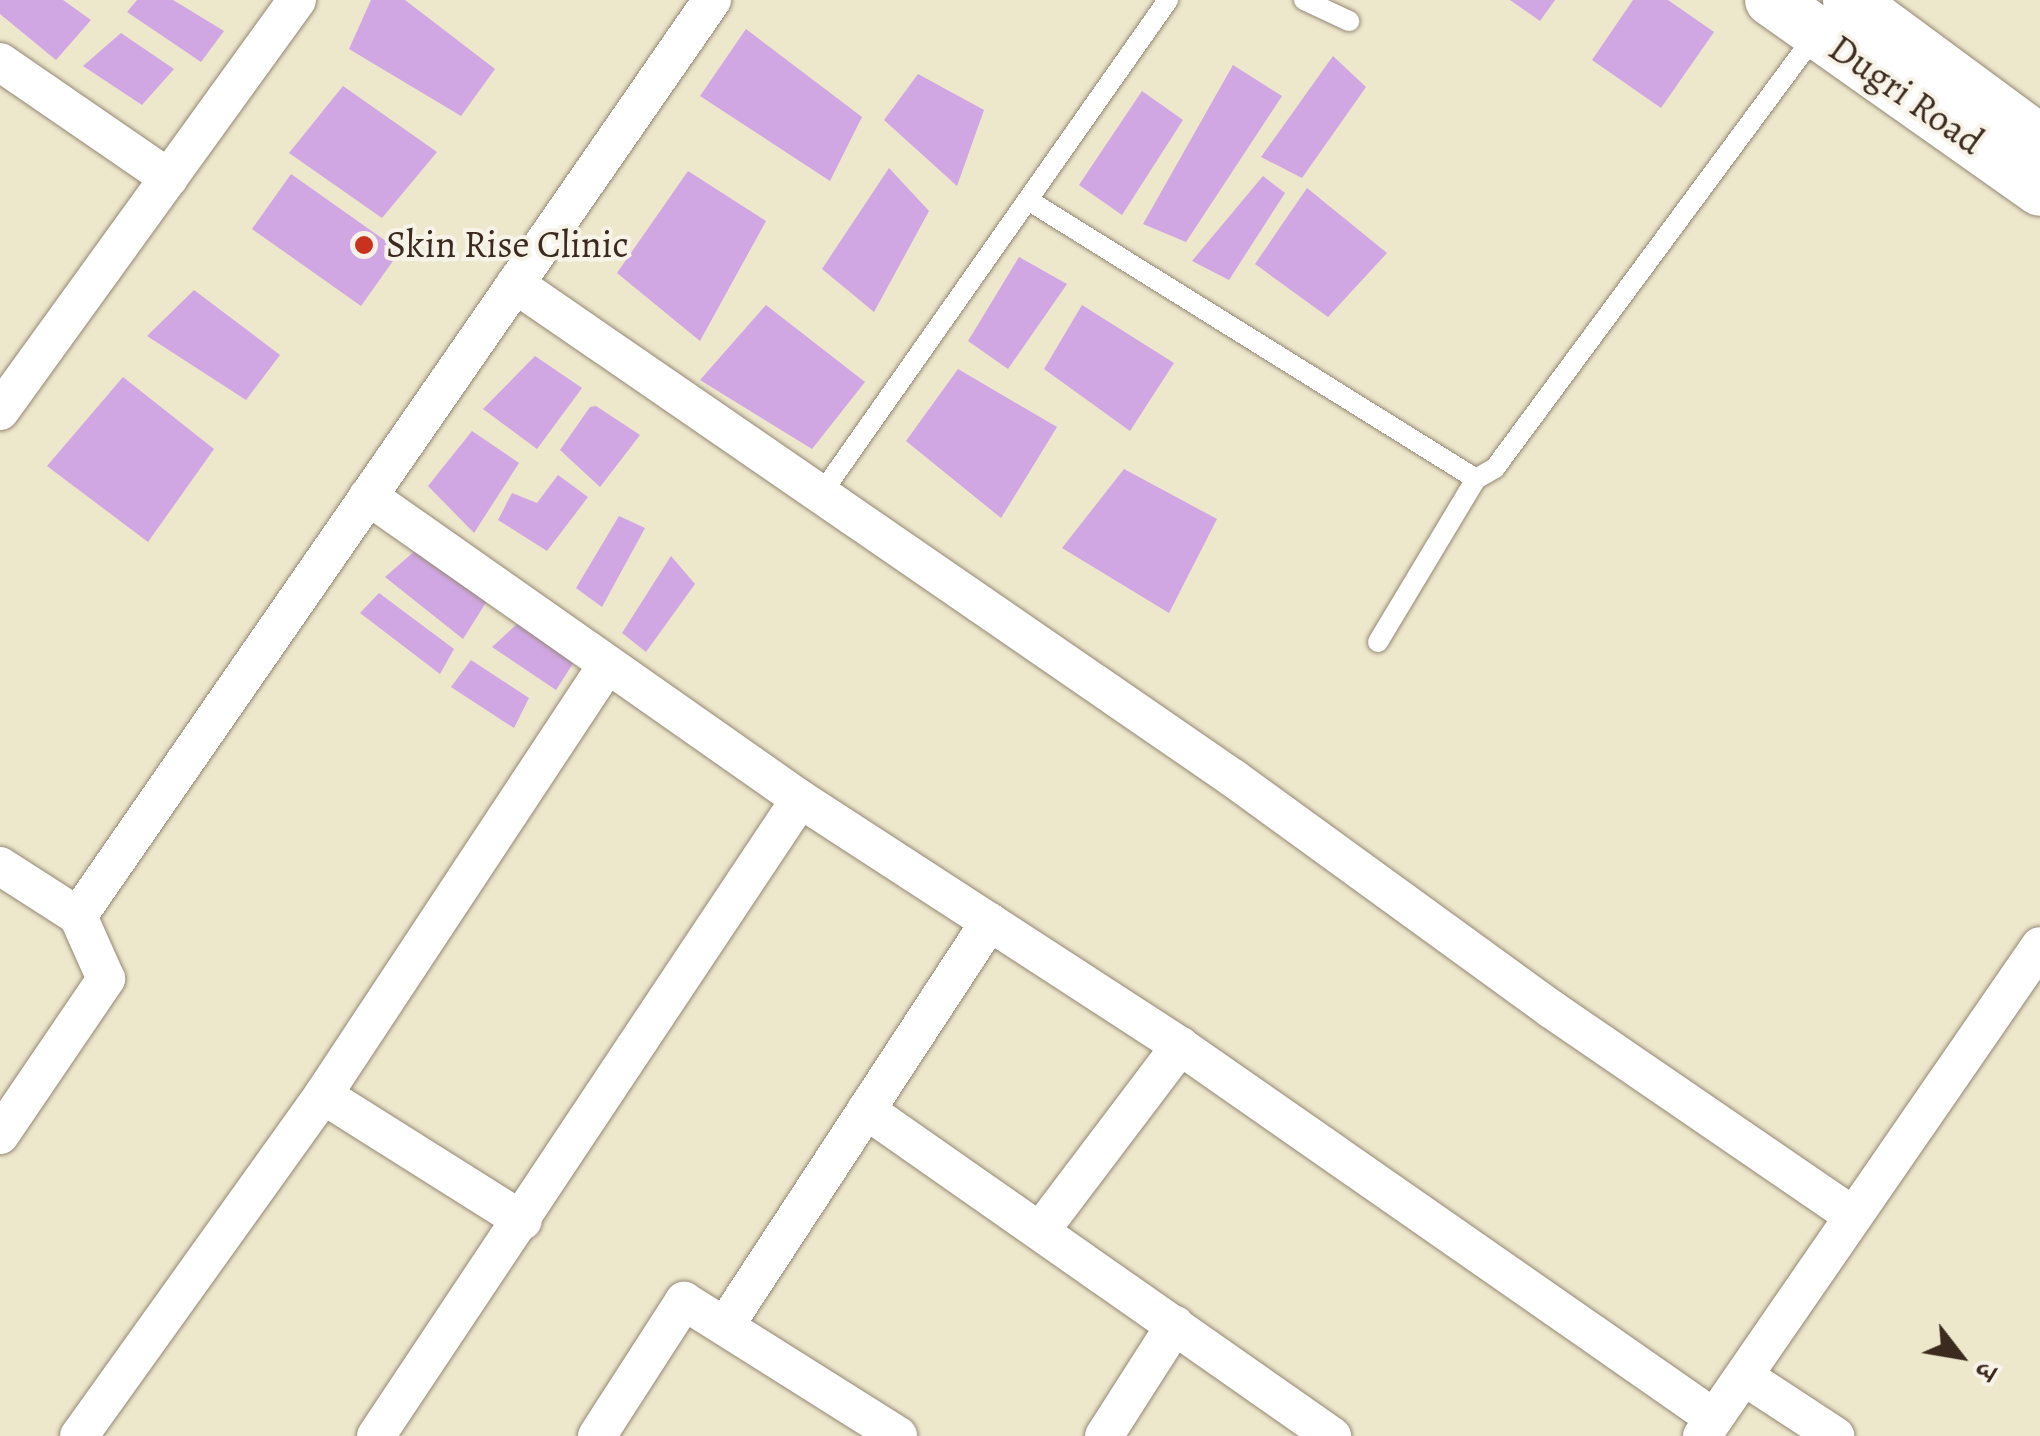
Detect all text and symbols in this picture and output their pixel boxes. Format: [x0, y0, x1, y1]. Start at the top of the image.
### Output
street label: Dugri Road [1820, 25, 1992, 165]
place label: Skin Rise Clinic [386, 222, 629, 268]
marker: Skin Rise Clinic [351, 232, 377, 258]
north arrow [1910, 1306, 2010, 1406]
text: उ [1966, 1356, 2006, 1387]

